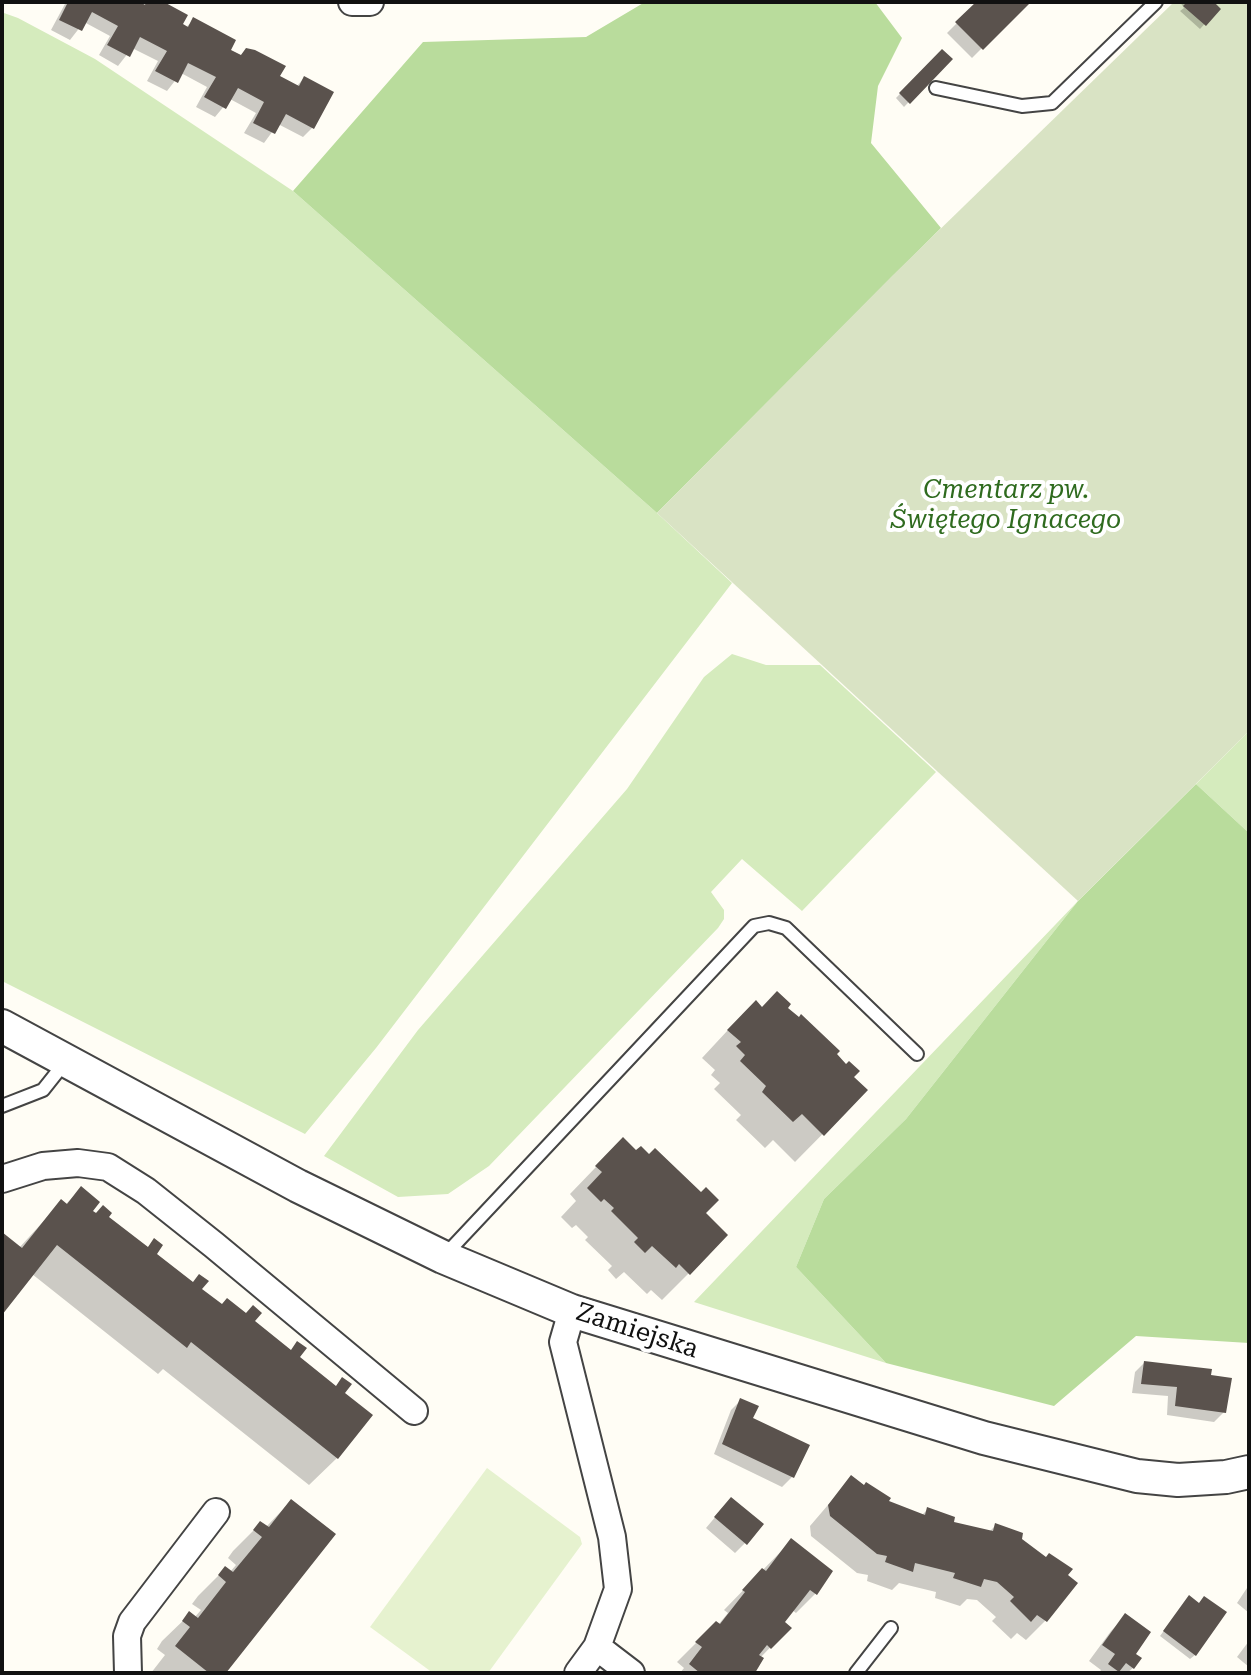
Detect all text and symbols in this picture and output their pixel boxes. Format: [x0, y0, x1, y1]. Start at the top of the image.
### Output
park label: Cmentarz pw. Świętego Ignacego [891, 474, 1121, 536]
street label: Zamiejska [572, 1297, 702, 1365]

